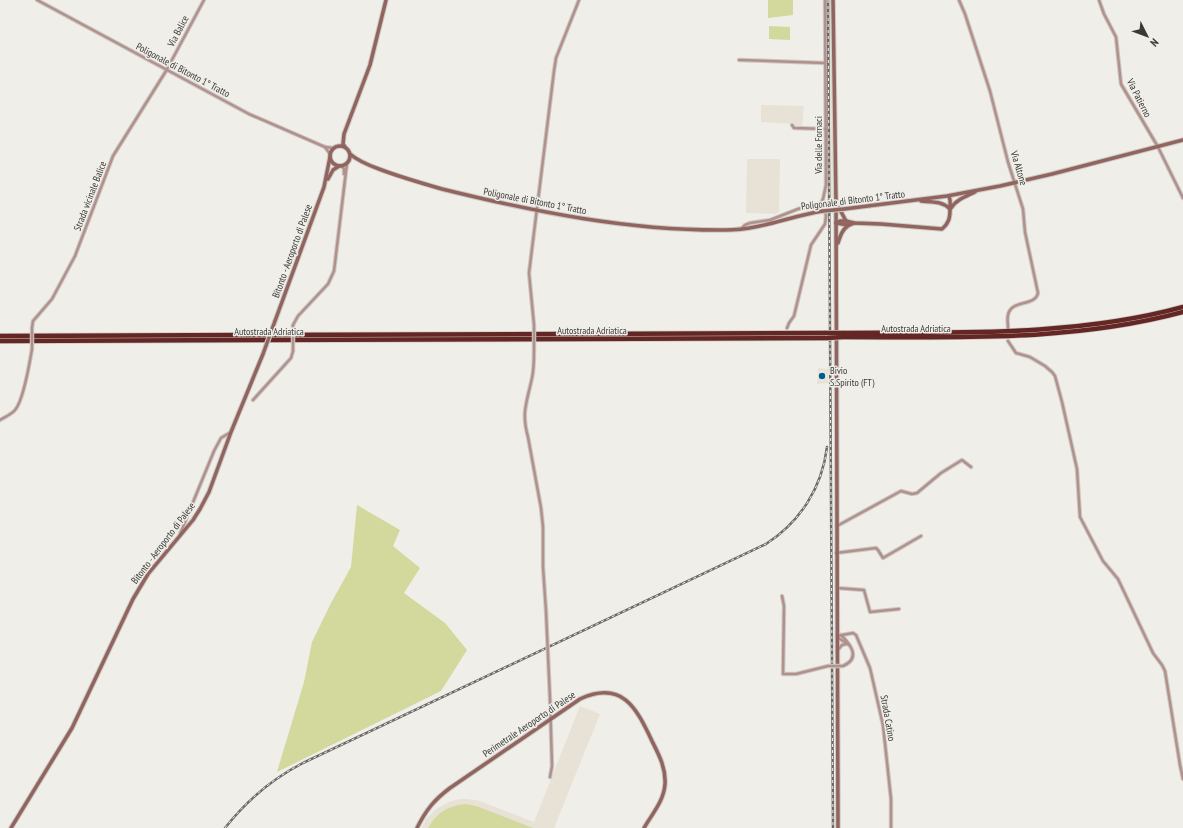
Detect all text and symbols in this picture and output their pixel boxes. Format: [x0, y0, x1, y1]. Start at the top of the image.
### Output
street label: Via Balice [164, 13, 192, 50]
north arrow [1127, 16, 1167, 56]
text: N [1147, 36, 1162, 50]
street label: Poligonale di Bitonto 1° Tratto [134, 40, 232, 100]
street label: Via Patierno [1123, 76, 1154, 120]
street label: Via delle Fornaci [812, 116, 825, 175]
street label: Via Altone [1007, 148, 1030, 187]
street label: Strada vicinale Balice [71, 159, 109, 233]
street label: Poligonale di Bitonto 1° Tratto [482, 185, 588, 217]
street label: Poligonale di Bitonto 1° Tratto [800, 187, 906, 213]
street label: Bitonto - Aeroporto di Palese [269, 202, 315, 300]
street label: Autostrada Adriatica [881, 322, 951, 335]
street label: Autostrada Adriatica [557, 324, 627, 337]
street label: Autostrada Adriatica [234, 325, 304, 338]
place label: Bivio S.Spirito (FT) [830, 364, 875, 389]
marker: Bivio S.Spirito (FT) [817, 371, 827, 381]
street label: Bitonto - Aeroporto di Palese [128, 500, 198, 586]
street label: Perimetrale Aeroporto di Palese [480, 688, 578, 760]
street label: Strada Catino [878, 694, 898, 742]

